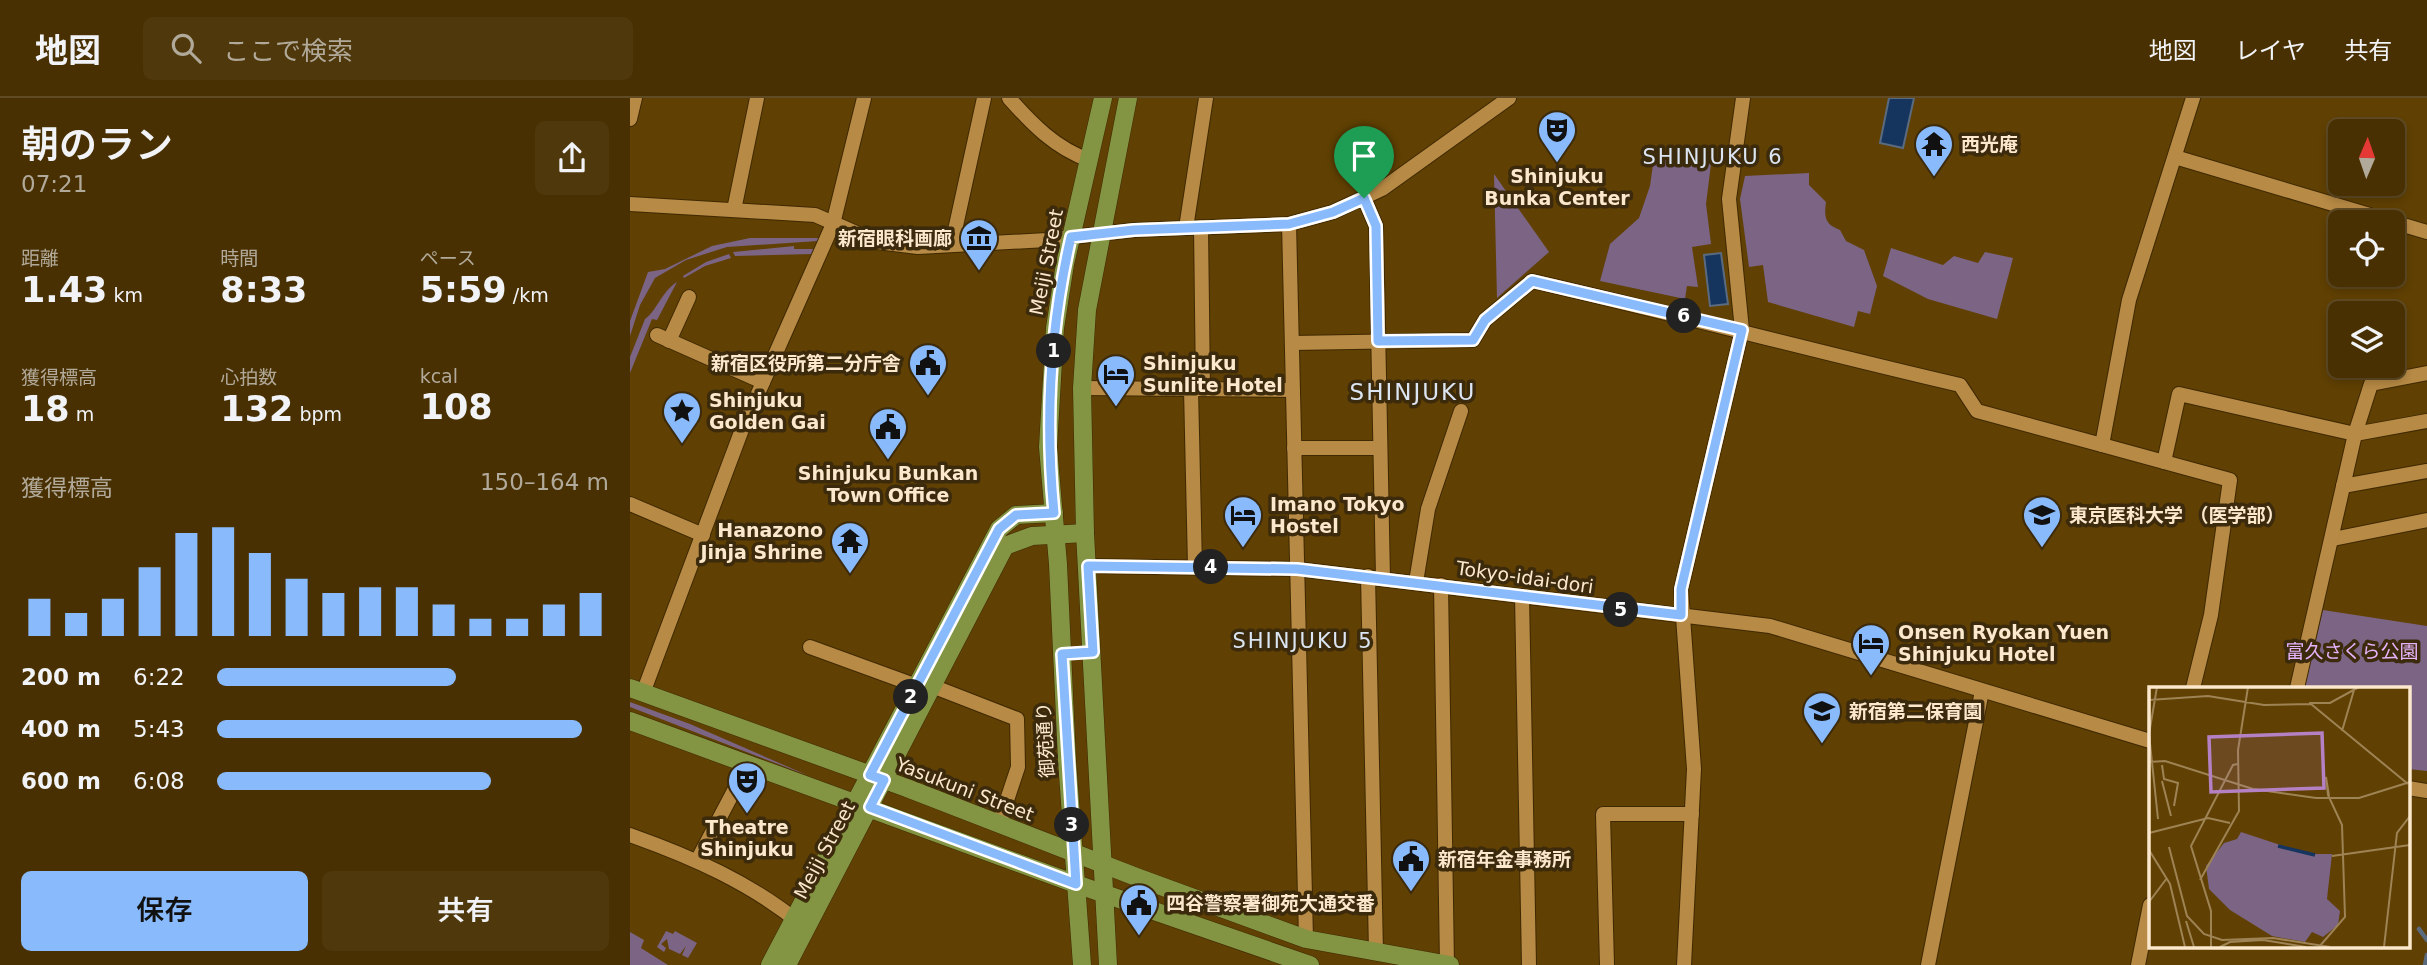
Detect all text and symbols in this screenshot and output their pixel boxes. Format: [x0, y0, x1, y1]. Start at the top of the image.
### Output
search box [143, 17, 633, 80]
icon: search [167, 29, 205, 67]
text: 地図 [35, 31, 101, 70]
text: ここで検索 [223, 36, 353, 66]
text: 地図 [2149, 37, 2197, 65]
text: レイヤ [2235, 37, 2306, 65]
text: 共有 [2344, 37, 2392, 65]
theatre icon: Shinjuku Bunka Center [1536, 109, 1578, 164]
north arrow [2328, 119, 2404, 196]
map controls [2328, 119, 2405, 378]
button: share [535, 121, 609, 195]
text: 朝のラン [21, 123, 173, 167]
temple icon: 西光庵 [1913, 123, 1955, 178]
pin [1334, 126, 1394, 198]
place label: 西光庵 [1961, 133, 2018, 155]
icon: arrive [1345, 137, 1383, 175]
district label: SHINJUKU 6 [1642, 145, 1784, 169]
place label: Shinjuku Bunka Center [1484, 165, 1630, 209]
text: 07:21 [21, 171, 87, 197]
street label: Meiji Street [1025, 207, 1067, 317]
button: locate [2328, 210, 2405, 287]
museum icon: 新宿眼科画廊 [958, 217, 1000, 272]
place label: 新宿眼科画廊 [838, 227, 952, 249]
text: 距離 [21, 247, 59, 269]
text: 時間 [220, 247, 258, 269]
text: ペース [420, 247, 476, 269]
text: 1.43 [21, 270, 107, 310]
text: 8:33 [220, 270, 307, 310]
text: 5:59 [420, 270, 507, 310]
text: km [107, 284, 143, 306]
text: /km [507, 284, 549, 306]
pin: 6 [1666, 298, 1702, 333]
button: layers [2328, 301, 2405, 378]
text: 6 [1677, 304, 1690, 326]
pin: 1 [1036, 334, 1072, 368]
text: 1 [1047, 339, 1060, 361]
public building icon: 新宿区役所第二分庁舎 [907, 342, 949, 397]
place label: 新宿区役所第二分庁舎 [711, 352, 901, 374]
place label: Shinjuku Sunlite Hotel [1143, 352, 1283, 396]
hotel icon: Shinjuku Sunlite Hotel [1095, 353, 1137, 408]
text: kcal [420, 365, 458, 387]
text: 獲得標高 [21, 366, 97, 388]
text: 心拍数 [220, 366, 277, 388]
district label: SHINJUKU [1350, 379, 1476, 405]
text: 108 [420, 387, 493, 427]
text: 18 [21, 389, 70, 429]
text: 132 [220, 389, 293, 429]
place label: Shinjuku Golden Gai [709, 389, 826, 433]
place icon: Shinjuku Golden Gai [661, 390, 703, 445]
text: m [70, 403, 94, 425]
text: bpm [293, 403, 342, 425]
public building icon: Shinjuku Bunkan Town Office [867, 406, 909, 461]
place label: Shinjuku Bunkan Town Office [798, 462, 978, 506]
text: 150–164 m [480, 469, 609, 495]
text: 獲得標高 [21, 475, 113, 501]
place label: Imano Tokyo Hostel [1270, 493, 1404, 537]
hotel icon: Imano Tokyo Hostel [1222, 494, 1264, 549]
school or university icon: 東京医科大学 （医学部） [2021, 494, 2063, 549]
place label: 東京医科大学 （医学部） [2069, 504, 2285, 526]
place label: Hanazono Jinja Shrine [698, 519, 823, 563]
temple icon: Hanazono Jinja Shrine [829, 520, 871, 575]
pin: 4 [1194, 550, 1228, 584]
text: 4 [1204, 555, 1217, 577]
street label: Tokyo-idai-dori [1454, 556, 1595, 598]
pin: 5 [1604, 592, 1639, 628]
text: 5 [1614, 598, 1627, 620]
place label: Onsen Ryokan Yuen Shinjuku Hotel [1898, 621, 2109, 665]
hotel icon: Onsen Ryokan Yuen Shinjuku Hotel [1850, 622, 1892, 677]
district label: SHINJUKU 5 [1232, 629, 1374, 653]
park label: 富久さくら公園 [2285, 640, 2419, 662]
text: 200 m [21, 664, 101, 690]
text: 6:22 [133, 664, 185, 690]
pin: 2 [894, 680, 928, 714]
text: 2 [904, 685, 917, 707]
inset map [2149, 687, 2410, 948]
school or university icon: 新宿第二保育園 [1801, 690, 1843, 745]
place label: 新宿第二保育園 [1849, 700, 1982, 722]
street label: 御苑通り [1032, 701, 1058, 779]
text: 400 m [21, 716, 101, 742]
text: 5:43 [133, 716, 185, 742]
street label: Yasukuni Street [892, 752, 1037, 825]
theatre icon: Theatre Shinjuku [726, 760, 768, 815]
text: 600 m [21, 768, 101, 794]
text: 6:08 [133, 768, 185, 794]
street label: Meiji Street [789, 797, 859, 903]
pin: 3 [1054, 808, 1090, 842]
text: 3 [1065, 813, 1078, 835]
place label: Theatre Shinjuku [700, 816, 794, 860]
public building icon: 新宿年金事務所 [1390, 838, 1432, 893]
place label: 新宿年金事務所 [1438, 848, 1571, 870]
button: 保存 [21, 871, 308, 951]
button: 共有 [322, 871, 609, 951]
public building icon: 四谷警察署御苑大通交番 [1118, 882, 1160, 937]
place label: 四谷警察署御苑大通交番 [1166, 892, 1375, 914]

